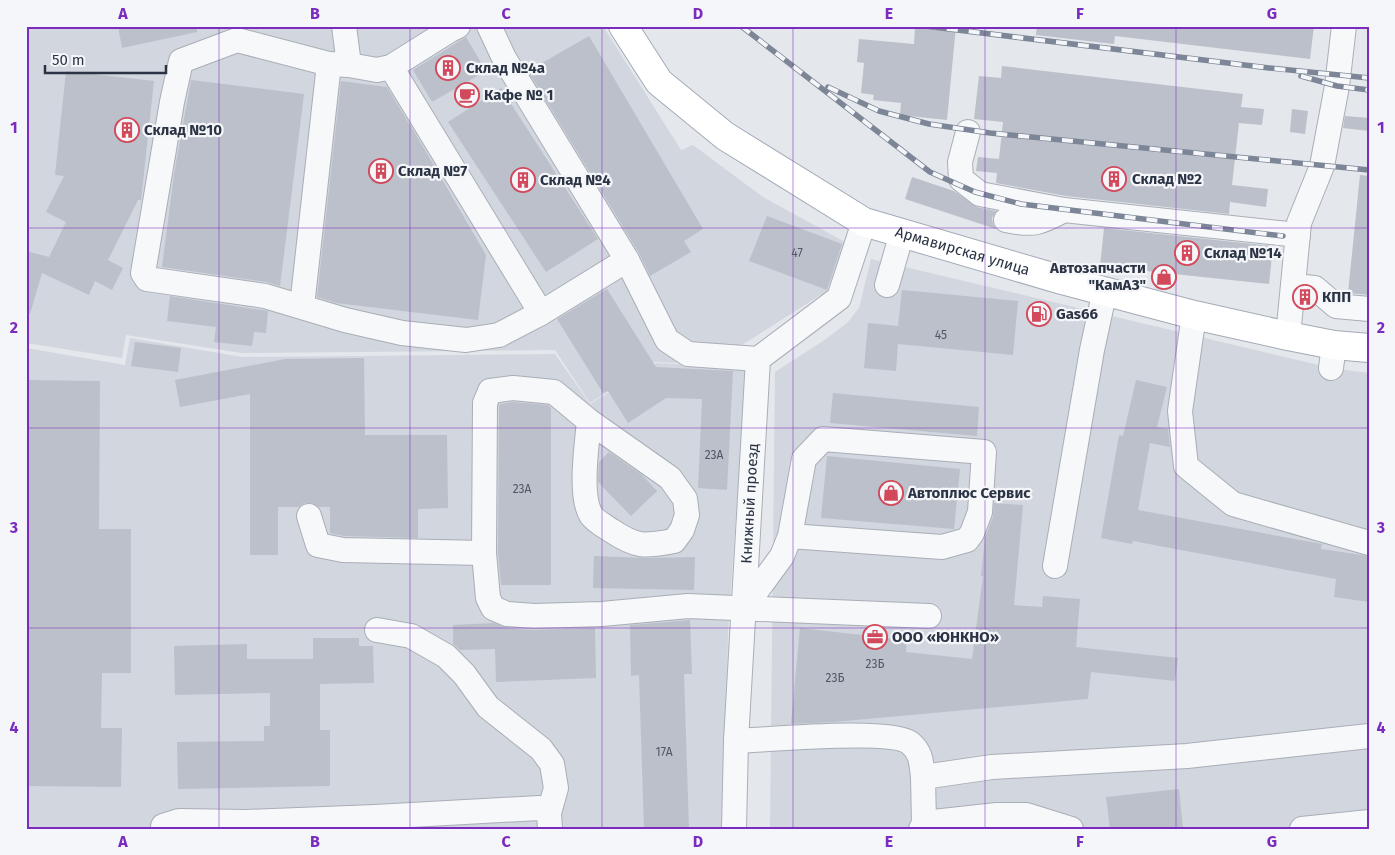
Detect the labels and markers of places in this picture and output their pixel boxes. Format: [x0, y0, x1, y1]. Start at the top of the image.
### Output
building icon: Склад №4а [435, 55, 461, 81]
place label: Склад №4а [466, 59, 545, 77]
cafe icon: Кафе № 1 [454, 82, 480, 108]
place label: Кафе № 1 [484, 86, 553, 104]
building icon: Склад №10 [114, 117, 140, 143]
place label: Склад №10 [144, 121, 222, 139]
building icon: Склад №7 [368, 158, 394, 184]
place label: Склад №7 [398, 162, 467, 180]
building icon: Склад №2 [1101, 166, 1127, 192]
building icon: Склад №4 [510, 167, 536, 193]
place label: Склад №2 [1132, 170, 1202, 188]
place label: Склад №4 [540, 171, 611, 189]
building icon: Склад №14 [1174, 240, 1200, 266]
place label: Склад №14 [1204, 244, 1282, 262]
place label: Автозапчасти "КамАЗ" [1049, 259, 1146, 294]
shop icon: Автозапчасти "КамАЗ" [1151, 264, 1177, 290]
building icon: КПП [1292, 284, 1318, 310]
place label: КПП [1322, 288, 1351, 306]
fuel station icon: Gas66 [1026, 301, 1052, 327]
place label: Gas66 [1056, 305, 1098, 323]
shop icon: Автоплюс Сервис [878, 480, 904, 506]
place label: Автоплюс Сервис [907, 484, 1031, 502]
office icon: ООО «ЮНКНО» [862, 624, 888, 650]
place label: ООО «ЮНКНО» [892, 628, 999, 646]

